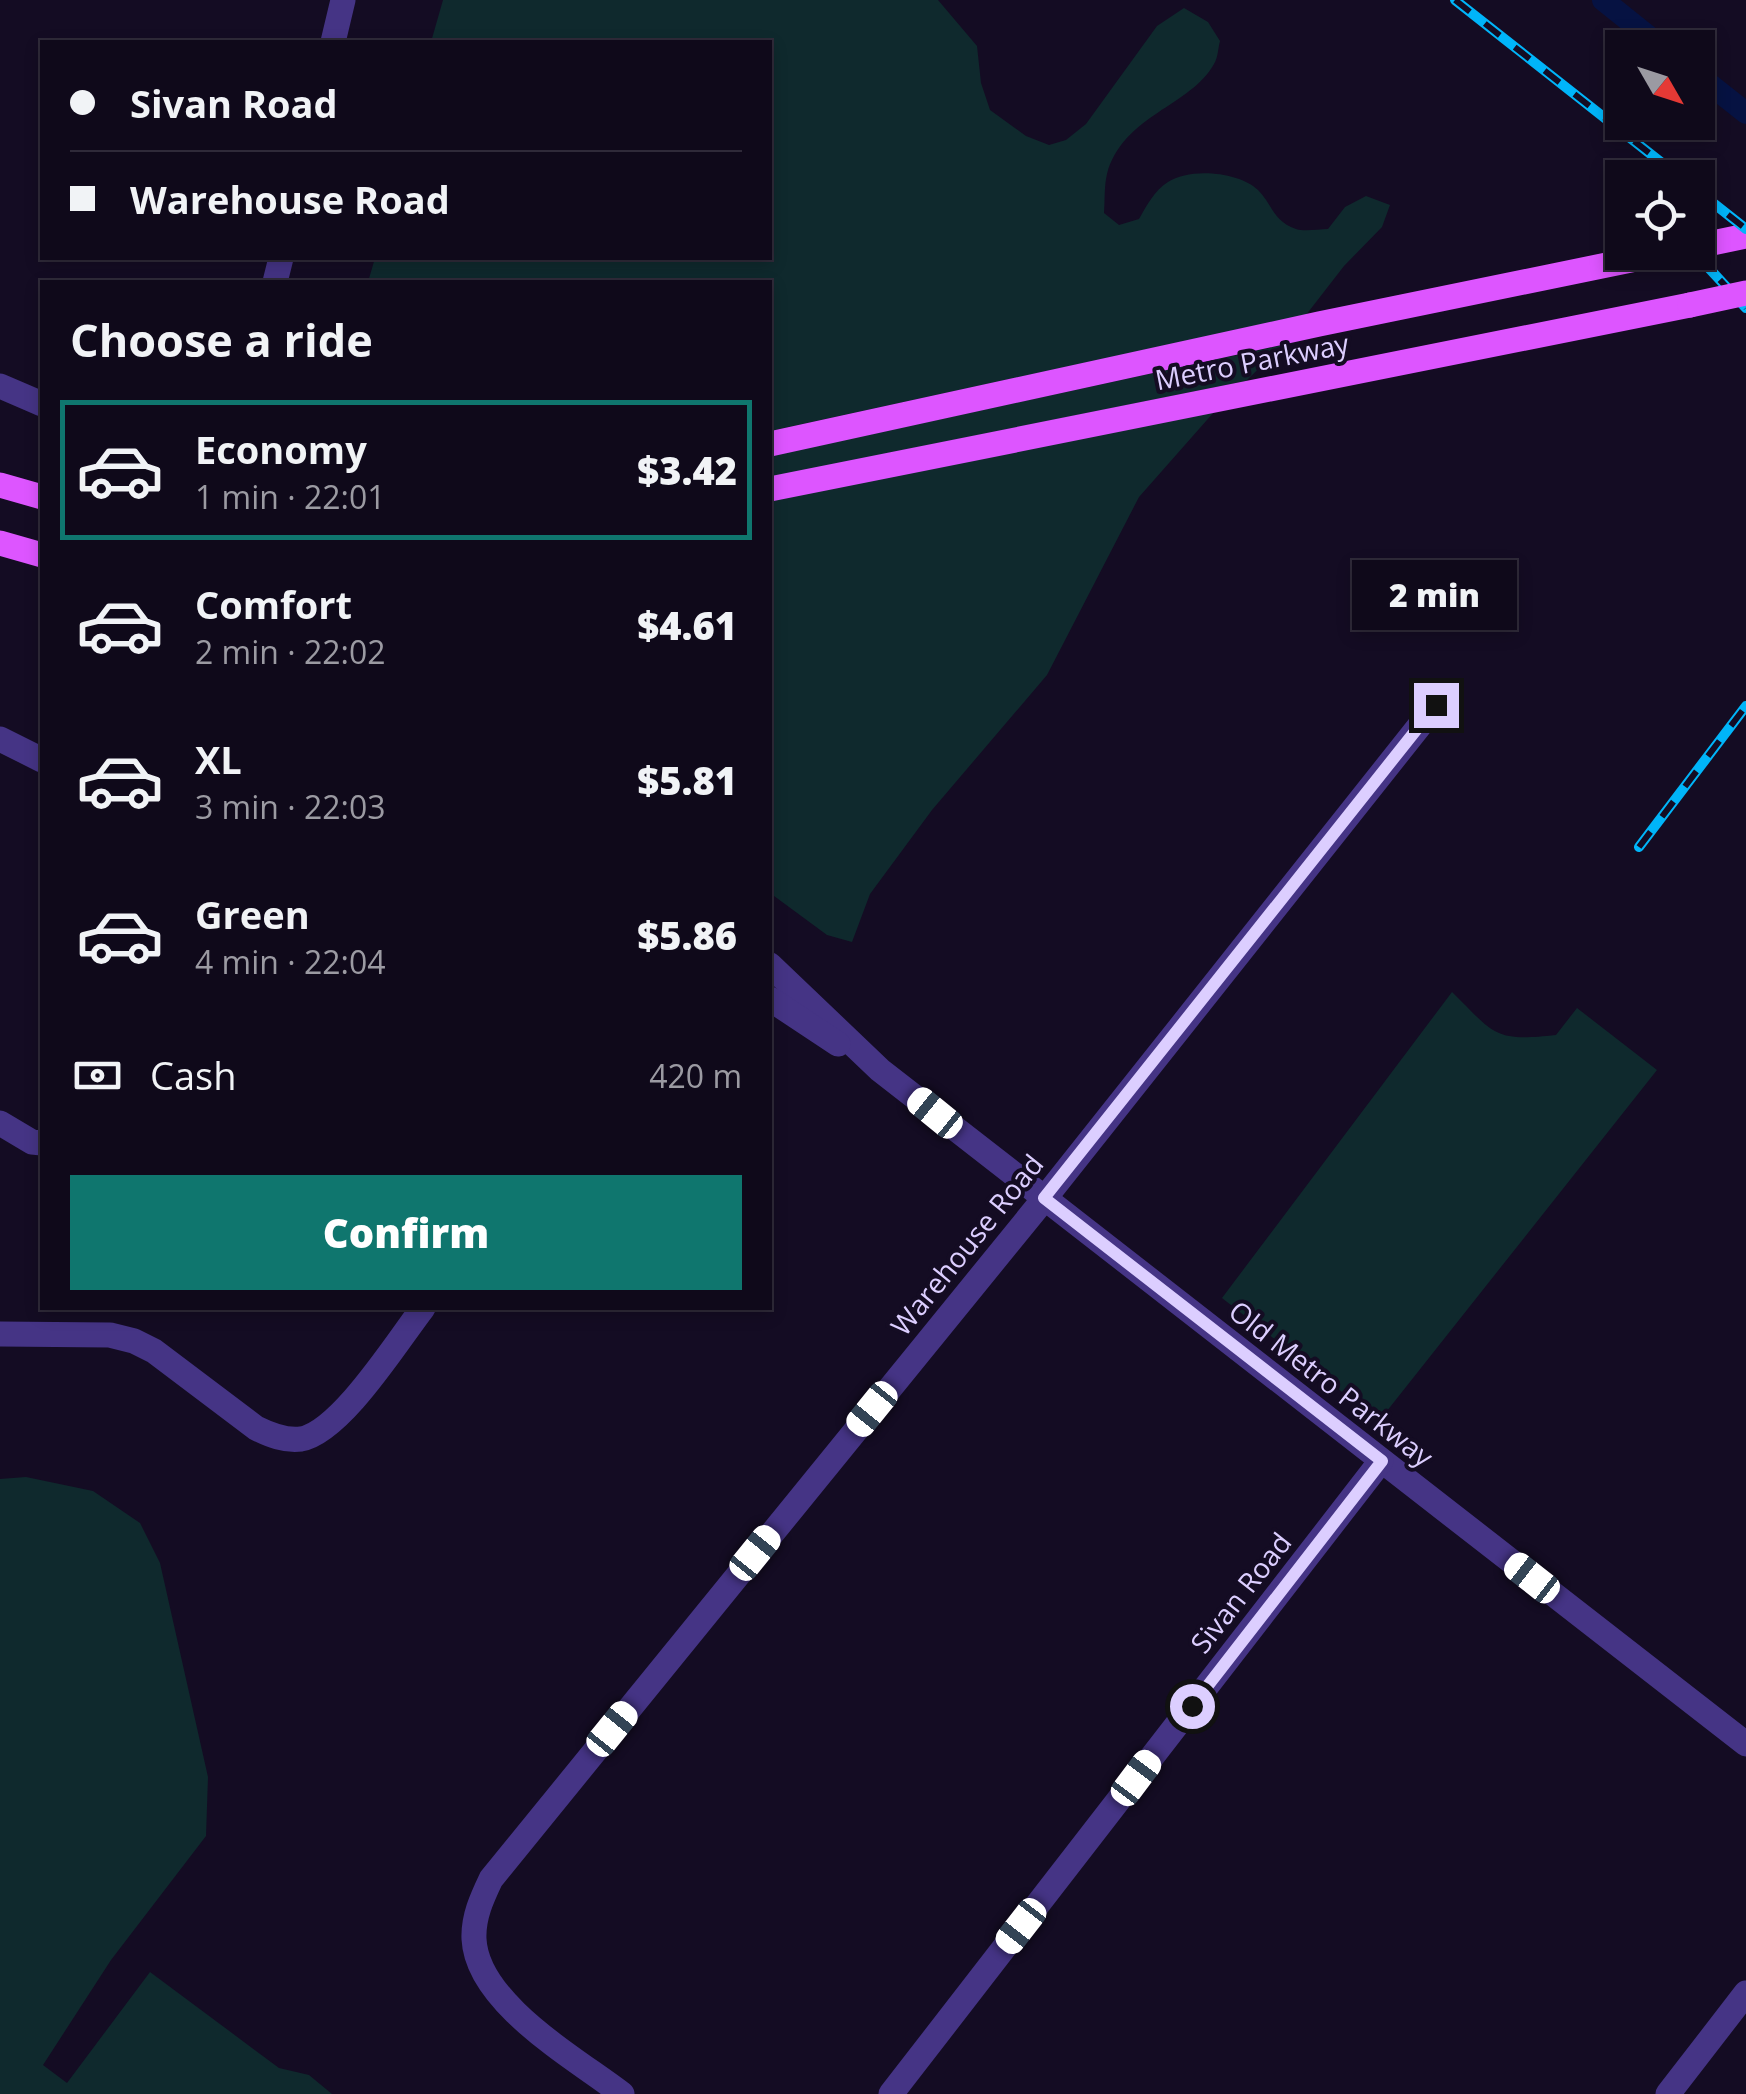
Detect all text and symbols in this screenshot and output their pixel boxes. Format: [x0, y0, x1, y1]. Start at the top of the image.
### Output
north arrow [1605, 30, 1715, 140]
map controls [1605, 30, 1715, 270]
text: Sivan Road [130, 77, 338, 129]
button: locate [1605, 160, 1715, 270]
text: Warehouse Road [130, 173, 450, 225]
text: Choose a ride [70, 309, 373, 370]
street label: Metro Parkway [1152, 323, 1353, 398]
text: Economy [195, 423, 367, 475]
icon: car [75, 425, 165, 515]
text: $3.42 [637, 444, 737, 496]
text: 1 min · 22:01 [195, 475, 386, 518]
callout: 2 min [1354, 560, 1518, 630]
text: 2 min [1389, 573, 1480, 616]
text: Comfort [195, 578, 352, 630]
icon: car [75, 580, 165, 670]
text: $4.61 [637, 599, 737, 651]
text: 2 min · 22:02 [195, 630, 386, 673]
route end [1414, 683, 1459, 728]
text: XL [195, 733, 242, 785]
icon: car [75, 735, 165, 825]
text: $5.81 [637, 754, 737, 806]
text: 3 min · 22:03 [195, 785, 386, 828]
text: Green [195, 888, 310, 940]
icon: car [75, 890, 165, 980]
text: $5.86 [637, 909, 737, 961]
text: 4 min · 22:04 [195, 940, 386, 983]
icon: cash [70, 1048, 125, 1103]
text: Cash [150, 1049, 236, 1101]
text: 420 m [649, 1054, 742, 1097]
car [902, 1082, 968, 1144]
street label: Warehouse Road [881, 1146, 1051, 1343]
button: Confirm [70, 1175, 742, 1290]
street label: Old Metro Parkway [1222, 1291, 1442, 1476]
car [841, 1376, 903, 1442]
car [724, 1520, 786, 1586]
street label: Sivan Road [1181, 1524, 1299, 1661]
car [1499, 1548, 1565, 1608]
route start [1170, 1684, 1215, 1729]
car [581, 1696, 643, 1762]
car [1106, 1745, 1166, 1811]
car [991, 1893, 1051, 1959]

